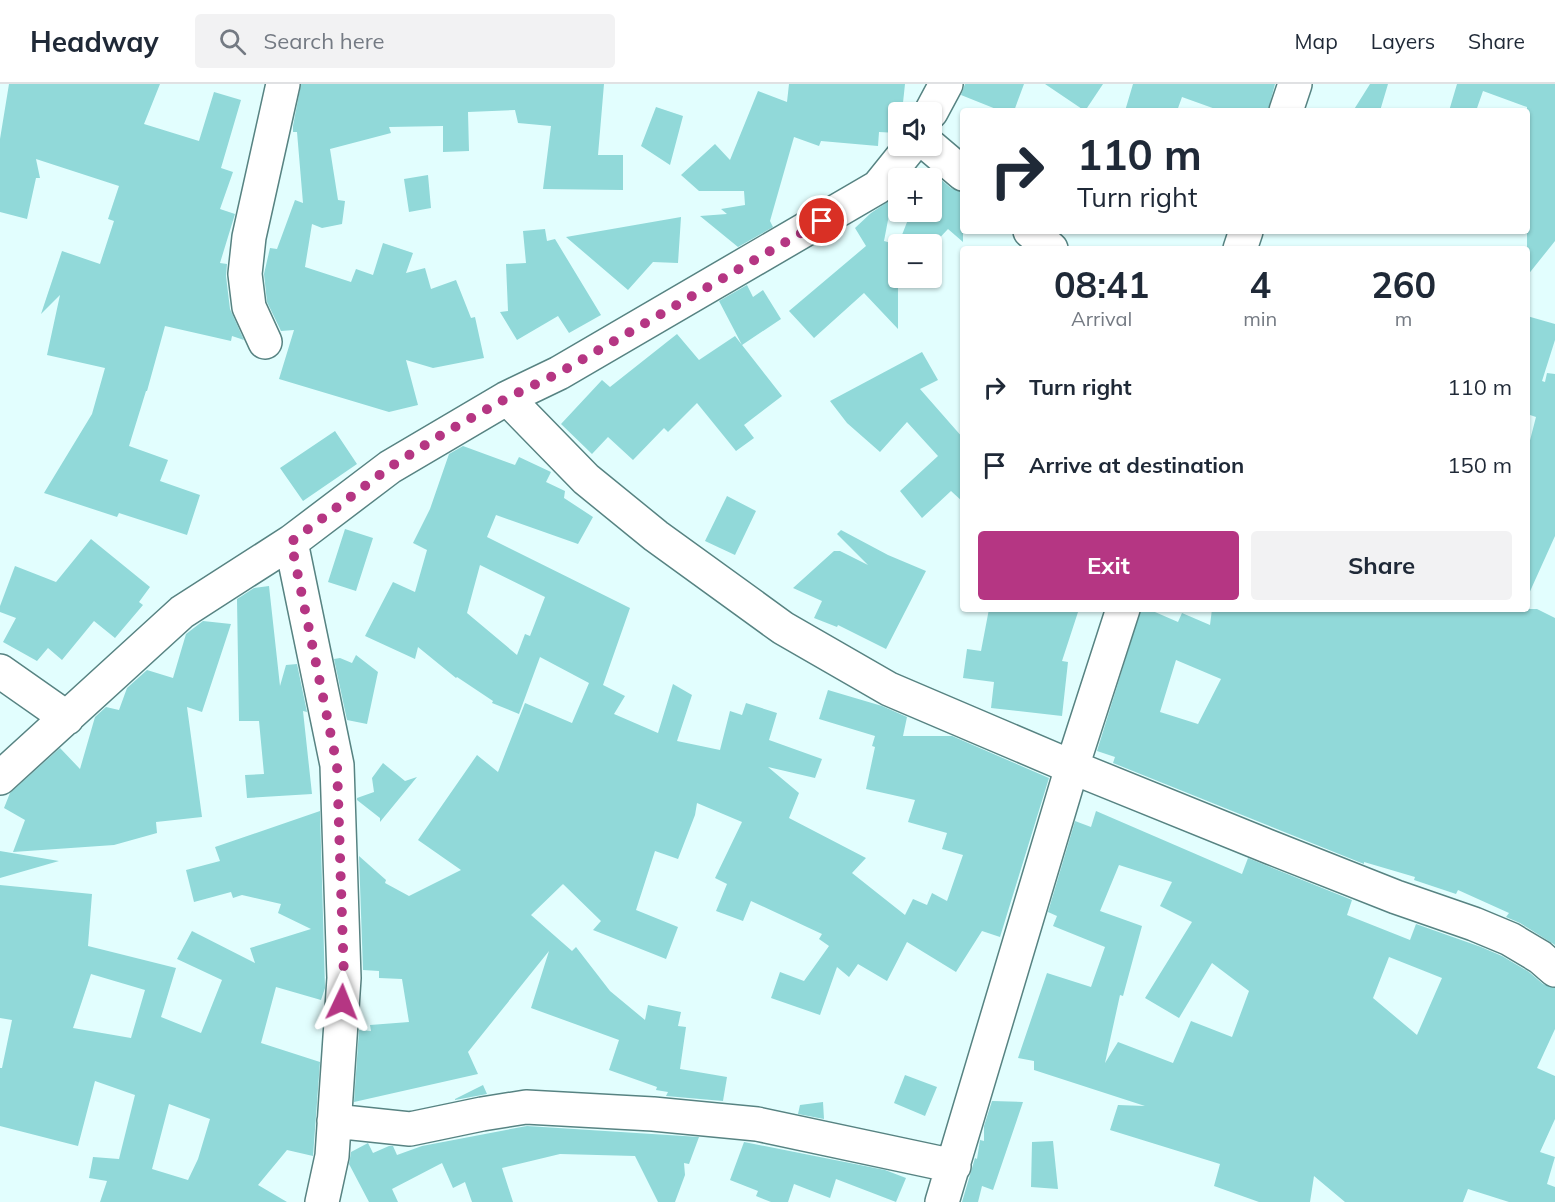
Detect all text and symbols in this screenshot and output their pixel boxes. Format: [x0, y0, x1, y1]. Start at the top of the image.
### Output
search box [195, 14, 615, 68]
text: Headway [30, 24, 159, 59]
icon: search [216, 25, 249, 58]
text: Search here [264, 27, 385, 55]
text: Map [1295, 28, 1338, 54]
text: Layers [1371, 28, 1435, 54]
text: Share [1468, 28, 1525, 54]
map controls [888, 102, 942, 288]
button: sound [888, 102, 942, 156]
text: 110 m [1077, 128, 1202, 181]
icon: right [978, 132, 1056, 210]
button: + [888, 168, 942, 222]
text: Turn right [1077, 180, 1197, 214]
pin [796, 195, 847, 246]
icon: arrive [805, 204, 838, 237]
button: − [888, 234, 942, 288]
text: 08:41 [1054, 262, 1149, 307]
text: 4 [1249, 262, 1271, 307]
text: 260 [1371, 262, 1436, 307]
text: Arrival [1071, 306, 1132, 331]
text: min [1243, 306, 1277, 331]
text: m [1395, 306, 1412, 331]
icon: right [978, 371, 1011, 404]
text: Turn right [1029, 373, 1132, 401]
text: 110 m [1447, 373, 1512, 401]
icon: arrive [978, 449, 1011, 482]
text: Arrive at destination [1029, 451, 1244, 479]
text: 150 m [1447, 451, 1512, 479]
button: Exit [978, 531, 1239, 600]
button: Share [1251, 531, 1512, 600]
position arrow [310, 970, 374, 1034]

